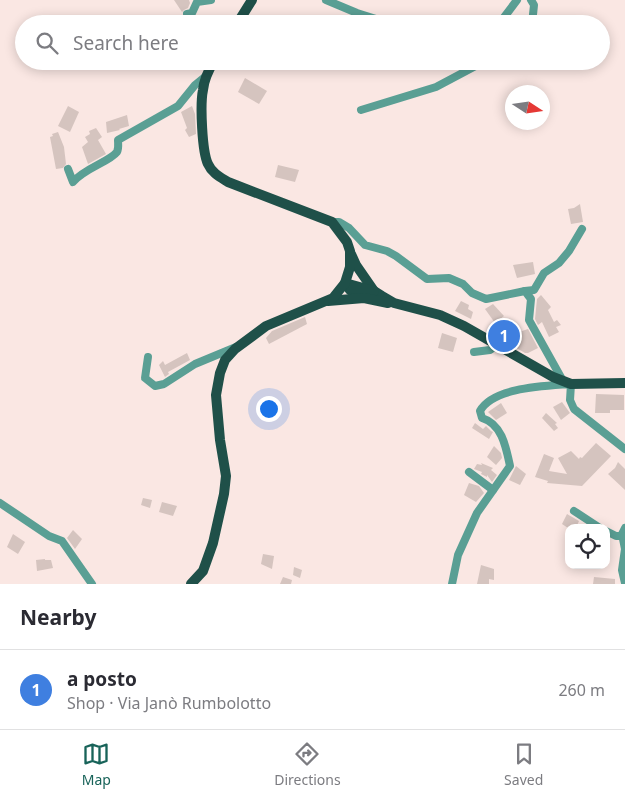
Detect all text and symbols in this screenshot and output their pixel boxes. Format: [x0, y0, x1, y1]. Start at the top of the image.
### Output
search box [15, 15, 610, 70]
icon: search [33, 29, 61, 57]
text: Search here [73, 30, 179, 56]
north arrow [505, 85, 550, 130]
pin: 1 [488, 317, 520, 355]
your location [256, 396, 282, 422]
map controls [565, 524, 610, 569]
button: locate [565, 524, 610, 569]
text: Nearby [20, 603, 96, 631]
text: a posto [67, 666, 137, 692]
text: 1 [31, 679, 41, 701]
text: 260 m [558, 679, 605, 701]
text: Shop · Via Janò Rumbolotto [67, 692, 271, 714]
tab: Map [82, 740, 111, 789]
tab: Directions [274, 740, 341, 789]
tab: Saved [504, 740, 543, 789]

